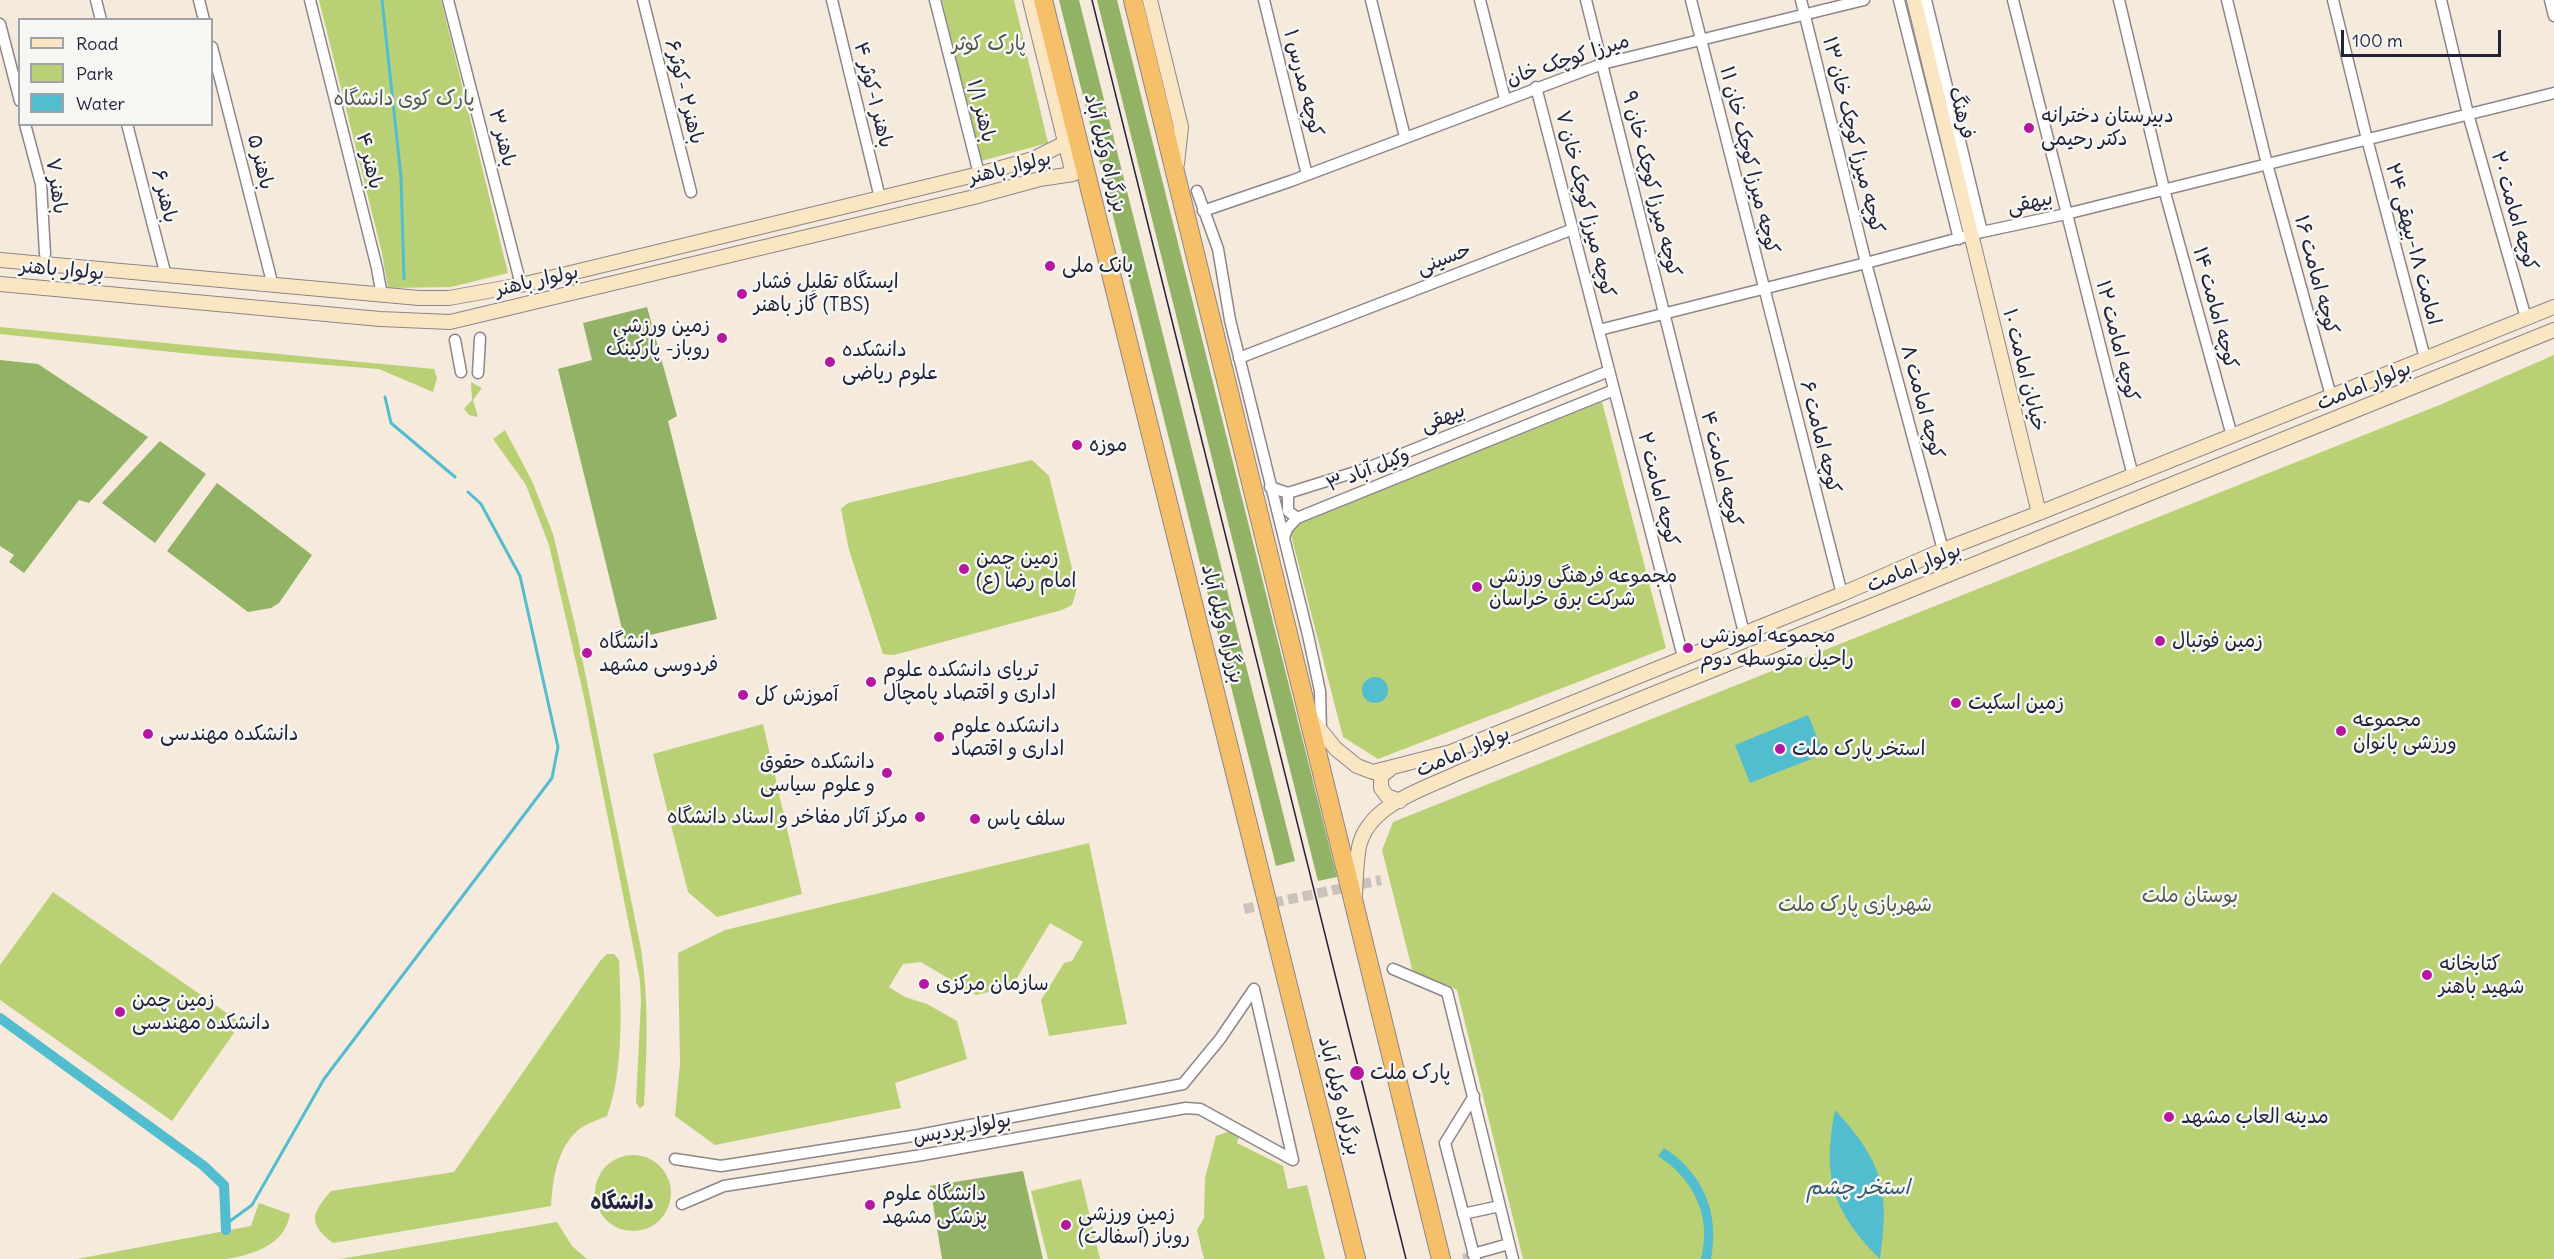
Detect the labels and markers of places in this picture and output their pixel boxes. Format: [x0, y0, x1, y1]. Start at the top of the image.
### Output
place label: دبیرستان دخترانه دکتر رحیمی [2041, 104, 2174, 151]
marker: دبیرستان دخترانه دکتر رحیمی [2022, 121, 2036, 135]
place label: بانک ملی [1062, 254, 1133, 278]
marker: بانک ملی [1043, 259, 1057, 273]
place label: ایستگاه تقلیل فشار گاز باهنر (TBS) [754, 270, 899, 317]
marker: ایستگاه تقلیل فشار گاز باهنر (TBS) [735, 287, 749, 301]
place label: زمین ورزشی روباز- پارکینگ [606, 314, 710, 361]
marker: زمین ورزشی روباز- پارکینگ [715, 331, 729, 345]
place label: دانشکده علوم ریاضی [842, 338, 938, 385]
marker: دانشکده علوم ریاضی [823, 355, 837, 369]
place label: موزه [1089, 433, 1127, 457]
marker: موزه [1070, 438, 1084, 452]
place label: زمین چمن امام رضا (ع) [976, 546, 1076, 593]
marker: زمین چمن امام رضا (ع) [957, 562, 971, 576]
place label: مجموعه فرهنگی ورزشی شرکت برق خراسان [1489, 564, 1677, 611]
marker: مجموعه فرهنگی ورزشی شرکت برق خراسان [1470, 580, 1484, 594]
place label: مجموعه آموزشی راحیل متوسطه دوم [1700, 624, 1854, 671]
place label: زمین فوتبال [2172, 629, 2263, 653]
place label: دانشگاه فردوسی مشهد [599, 630, 718, 677]
marker: زمین فوتبال [2153, 634, 2167, 648]
marker: مجموعه آموزشی راحیل متوسطه دوم [1681, 641, 1695, 655]
marker: دانشگاه فردوسی مشهد [580, 646, 594, 660]
place label: تریای دانشکده علوم اداری و اقتصاد پامچال [883, 658, 1056, 705]
marker: تریای دانشکده علوم اداری و اقتصاد پامچال [864, 675, 878, 689]
place label: آموزش کل [755, 683, 839, 707]
marker: آموزش کل [736, 688, 750, 702]
place label: زمین اسکیت [1968, 691, 2064, 715]
marker: زمین اسکیت [1949, 696, 1963, 710]
place label: مجموعه ورزشی بانوان [2353, 708, 2457, 755]
place label: دانشکده علوم اداری و اقتصاد [951, 714, 1064, 761]
place label: دانشکده مهندسی [160, 722, 298, 746]
marker: مجموعه ورزشی بانوان [2334, 724, 2348, 738]
marker: دانشکده مهندسی [141, 727, 155, 741]
marker: دانشکده علوم اداری و اقتصاد [932, 730, 946, 744]
place label: استخر پارک ملت [1792, 737, 1925, 761]
marker: استخر پارک ملت [1773, 742, 1787, 756]
place label: دانشکده حقوق و علوم سیاسی [760, 750, 875, 797]
marker: دانشکده حقوق و علوم سیاسی [880, 766, 894, 780]
place label: مرکز آثار مفاخر و اسناد دانشگاه [667, 805, 908, 829]
place label: سلف یاس [987, 807, 1066, 831]
marker: مرکز آثار مفاخر و اسناد دانشگاه [913, 810, 927, 824]
marker: سلف یاس [968, 812, 982, 826]
place label: کتابخانه شهید باهنر [2439, 952, 2524, 999]
marker: کتابخانه شهید باهنر [2420, 968, 2434, 982]
place label: سازمان مرکزی [936, 972, 1049, 996]
marker: سازمان مرکزی [917, 977, 931, 991]
place label: زمین چمن دانشکده مهندسی [132, 988, 270, 1035]
marker: زمین چمن دانشکده مهندسی [113, 1005, 127, 1019]
place label: پارک ملت [1370, 1061, 1450, 1085]
marker: پارک ملت [1348, 1064, 1366, 1082]
place label: مدينه العاب مشهد [2181, 1105, 2329, 1129]
marker: مدينه العاب مشهد [2162, 1110, 2176, 1124]
place label: دانشگاه علوم پزشکی مشهد [882, 1182, 987, 1229]
marker: دانشگاه علوم پزشکی مشهد [863, 1198, 877, 1212]
place label: زمین ورزشی روباز (آسفالت) [1078, 1202, 1190, 1249]
marker: زمین ورزشی روباز (آسفالت) [1059, 1218, 1073, 1232]

